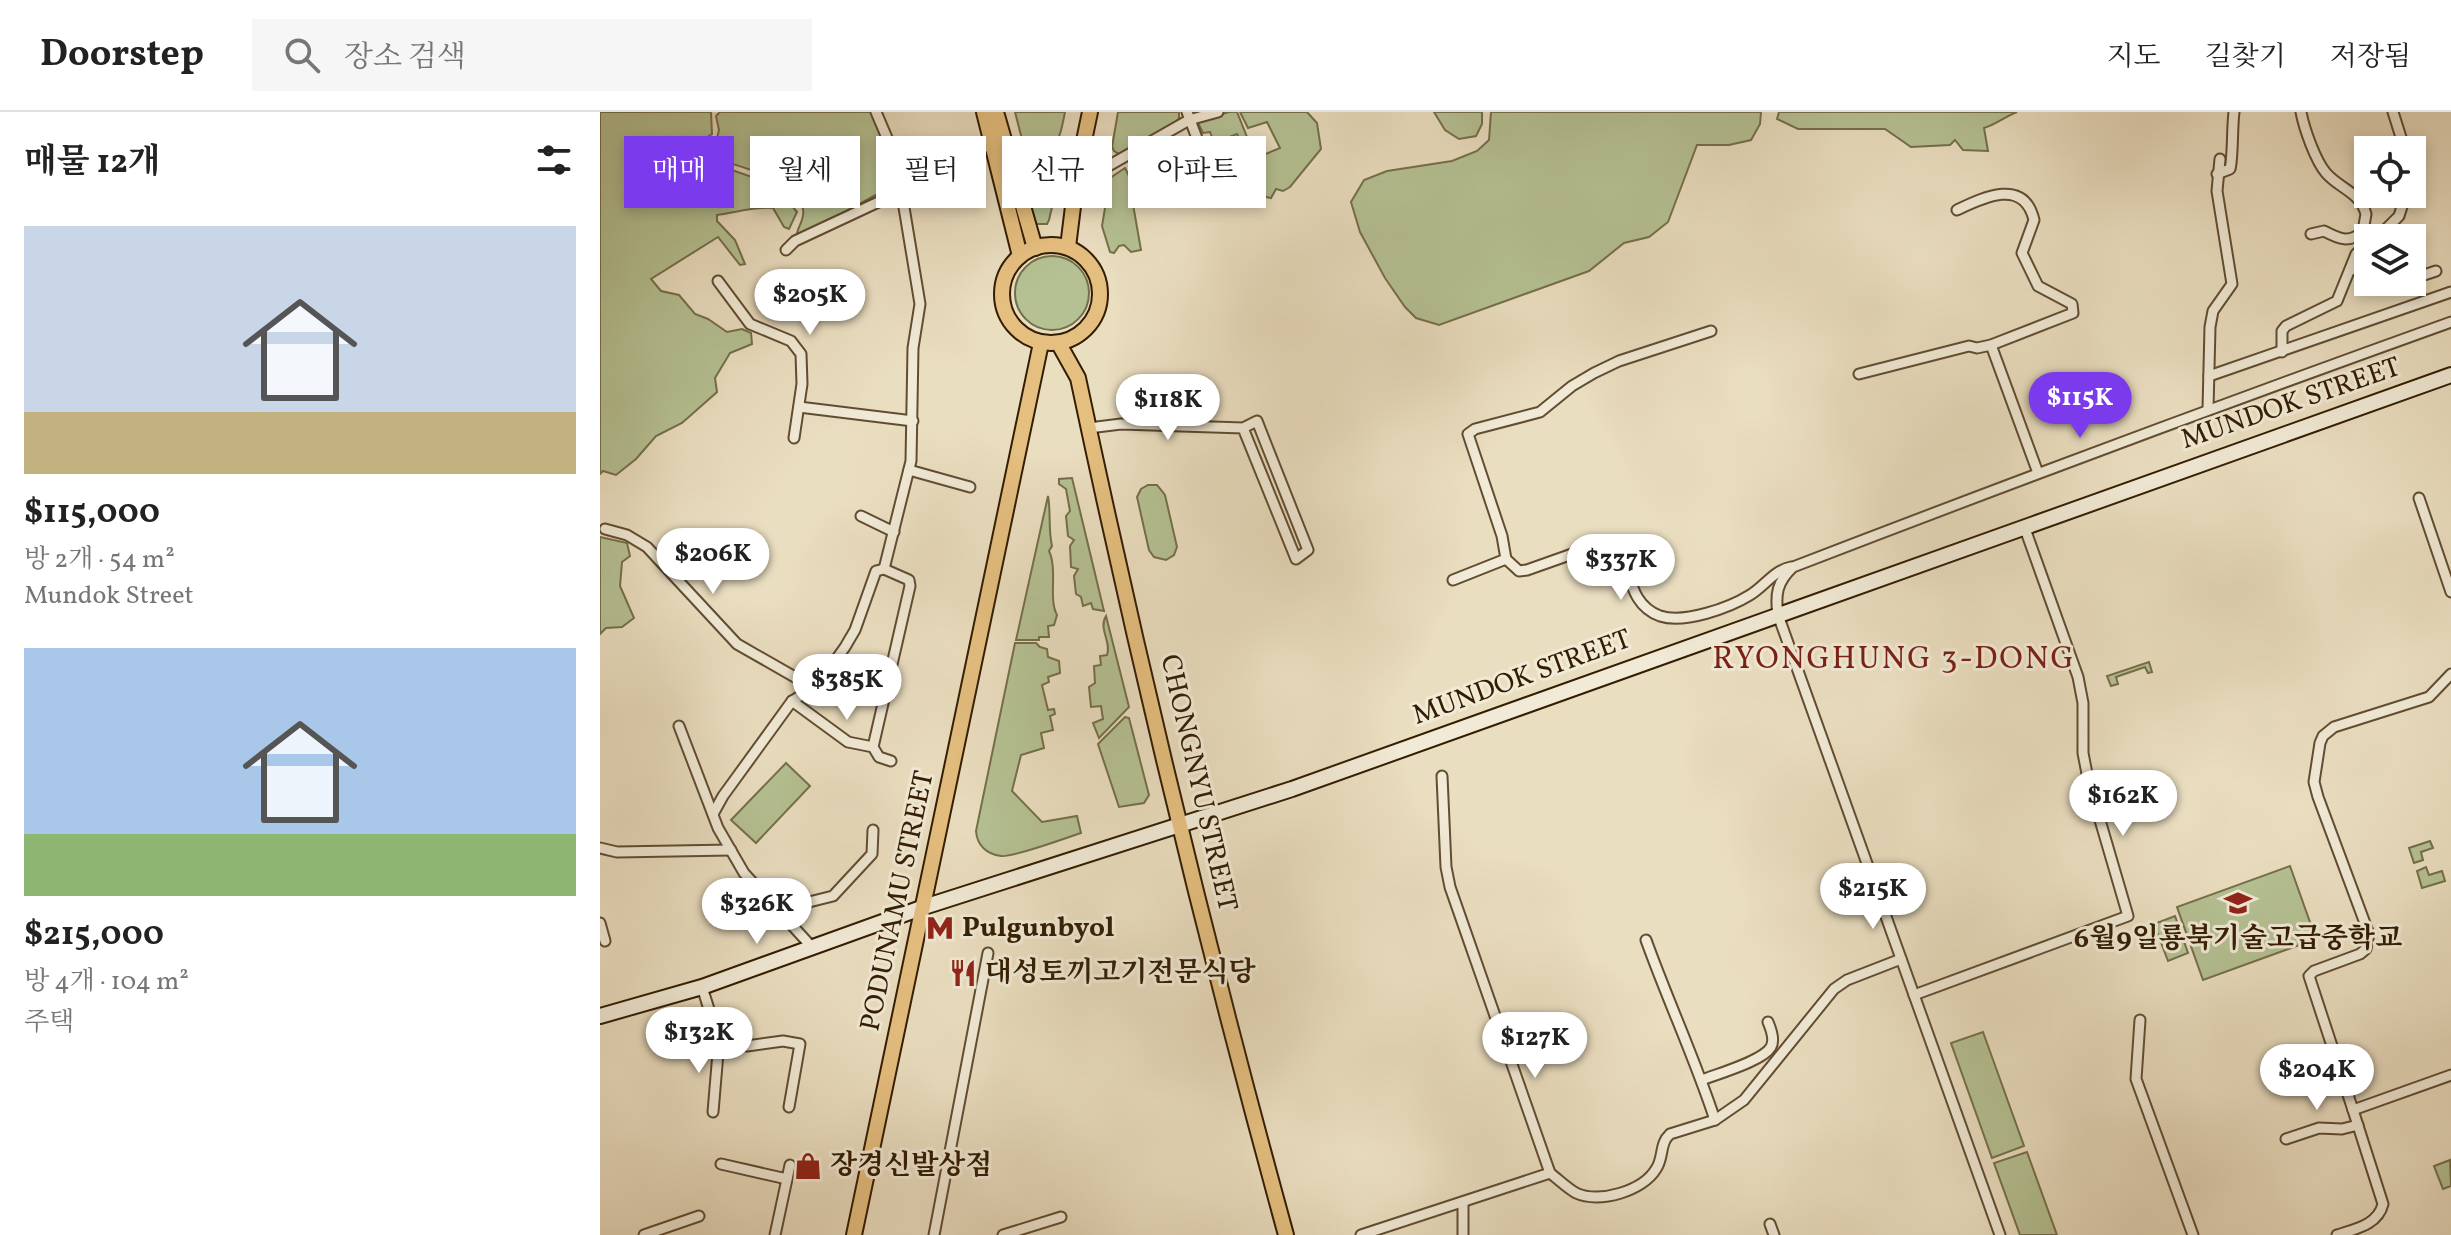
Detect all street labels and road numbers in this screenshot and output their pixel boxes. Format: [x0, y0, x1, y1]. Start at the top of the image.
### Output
street label: MUNDOK STREET [2176, 348, 2406, 460]
street label: MUNDOK STREET [1407, 620, 1637, 736]
street label: CHONGNYU STREET [1149, 651, 1247, 915]
street label: PODUNAMU STREET [851, 767, 945, 1035]

